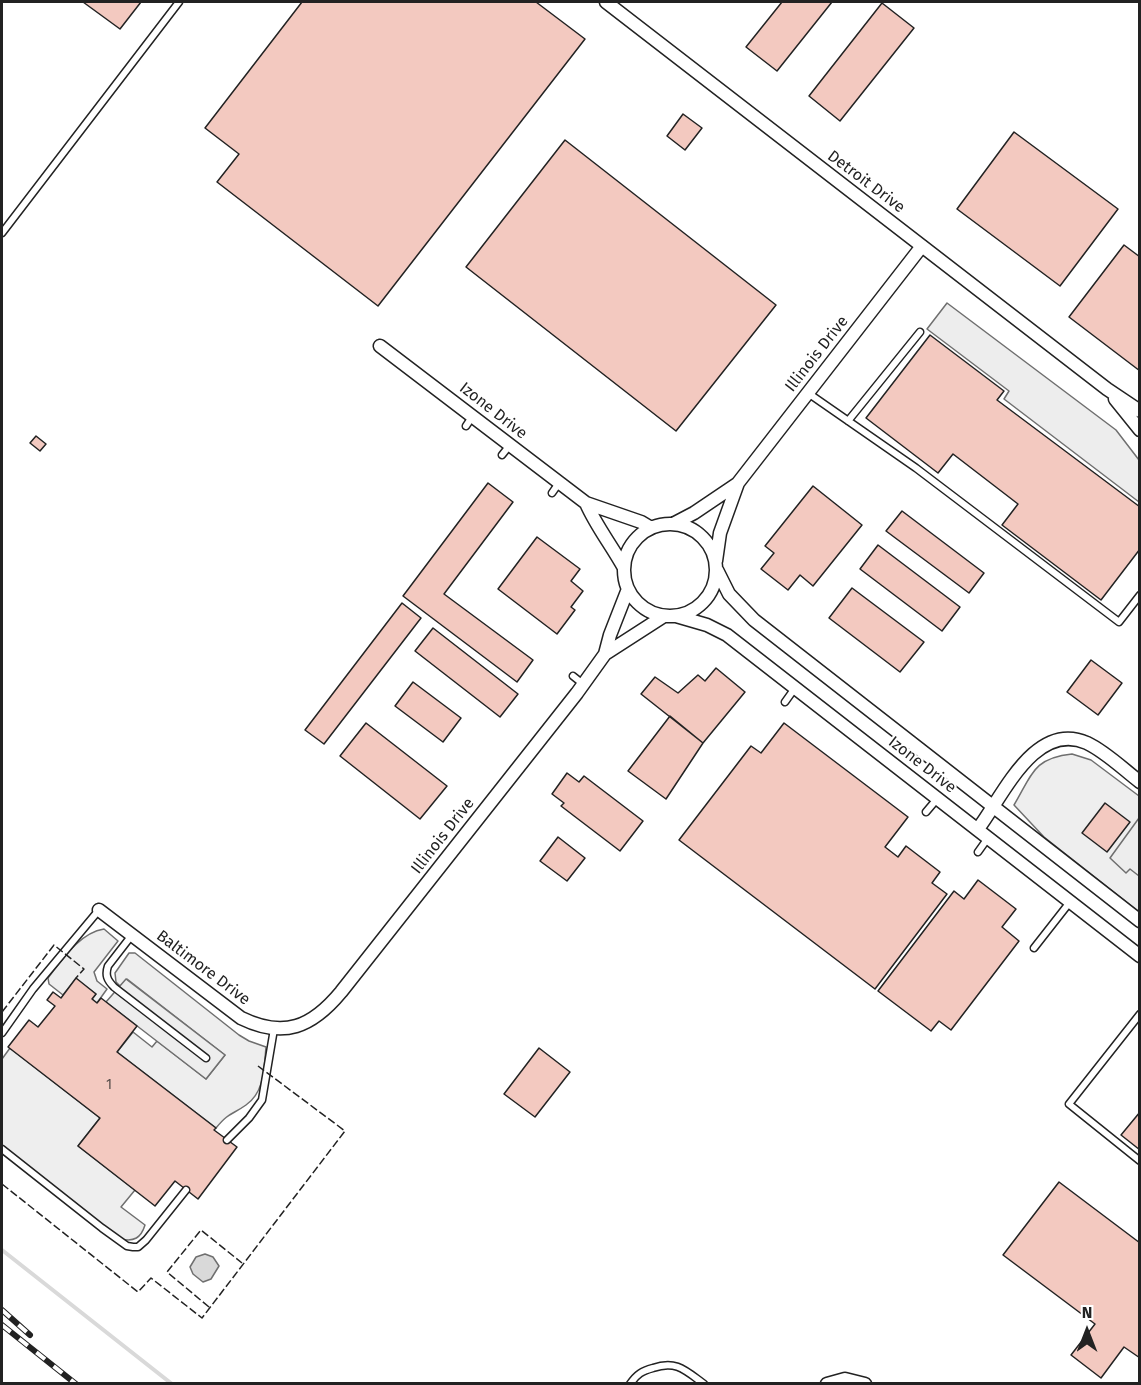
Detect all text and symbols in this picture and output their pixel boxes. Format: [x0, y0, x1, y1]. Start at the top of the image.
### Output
street label: Detroit Drive [824, 147, 908, 217]
street label: Illinois Drive [781, 312, 853, 396]
street label: Izone Drive [455, 379, 531, 443]
street label: Izone Drive [884, 733, 960, 797]
street label: Illinois Drive [407, 794, 479, 878]
street label: Baltimore Drive [152, 926, 254, 1010]
house number: 1 [106, 1077, 112, 1093]
north arrow [1057, 1301, 1117, 1361]
text: N [1082, 1303, 1092, 1322]

